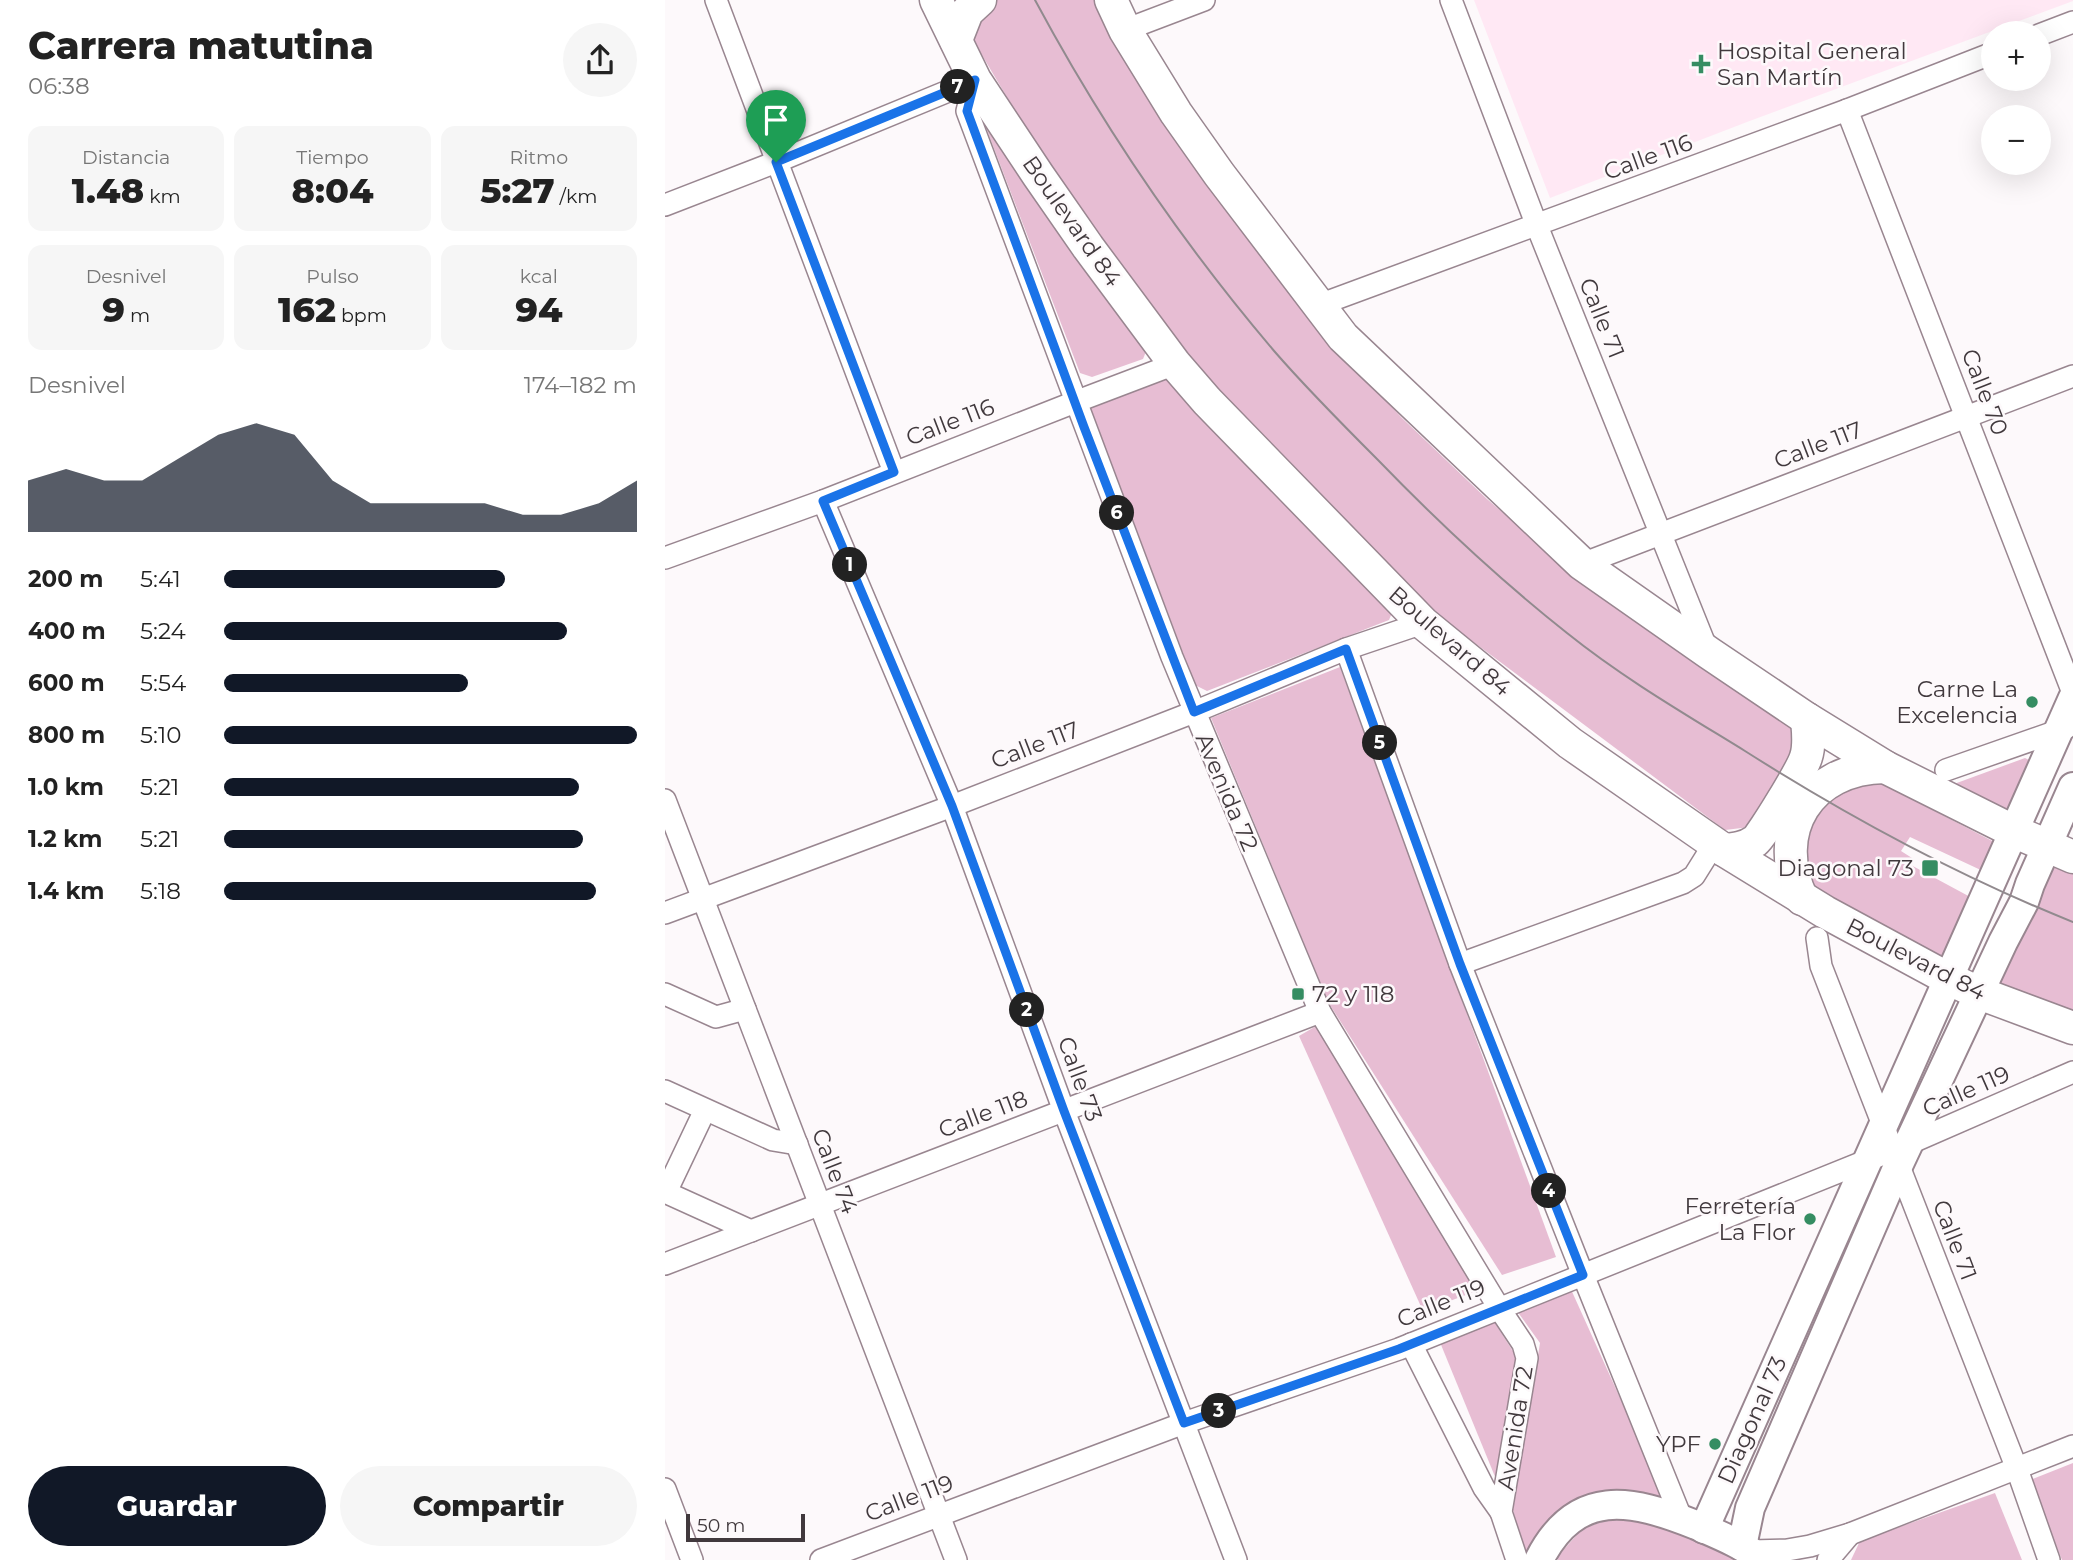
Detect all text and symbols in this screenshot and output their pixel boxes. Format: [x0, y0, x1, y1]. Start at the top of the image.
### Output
map controls [1981, 21, 2051, 175]
button: + [1981, 21, 2051, 91]
text: Carrera matutina [28, 22, 374, 69]
button: share [563, 23, 637, 97]
place label: Hospital General San Martín [1717, 37, 1907, 91]
marker: Hospital General San Martín [1691, 54, 1711, 74]
pin: 7 [941, 70, 975, 104]
text: 06:38 [28, 72, 90, 100]
text: 7 [952, 75, 963, 98]
pin [746, 90, 806, 162]
icon: arrive [757, 101, 795, 139]
button: − [1981, 105, 2051, 175]
street label: Calle 116 [1600, 128, 1696, 186]
text: Distancia [82, 146, 170, 169]
text: Tiempo [296, 146, 369, 169]
text: Ritmo [510, 146, 568, 169]
street label: Boulevard 84 [1017, 150, 1127, 292]
text: 1.48 [72, 169, 144, 212]
text: 8:04 [292, 169, 373, 212]
text: 5:27 [480, 169, 555, 212]
text: km [144, 185, 181, 208]
text: /km [555, 185, 597, 208]
text: Desnivel [86, 265, 167, 288]
text: Pulso [306, 265, 359, 288]
text: kcal [520, 265, 558, 288]
street label: Calle 71 [1573, 274, 1631, 362]
text: 9 [102, 288, 125, 331]
text: 162 [278, 288, 336, 331]
text: 94 [515, 288, 562, 331]
text: m [125, 304, 150, 327]
text: bpm [336, 304, 387, 327]
street label: Calle 70 [1956, 345, 2014, 439]
text: Desnivel [28, 371, 126, 399]
text: 174–182 m [524, 371, 637, 399]
street label: Calle 116 [902, 392, 998, 452]
street label: Calle 117 [1770, 415, 1866, 475]
pin: 6 [1099, 496, 1135, 530]
text: 6 [1110, 501, 1123, 524]
pin: 1 [833, 548, 867, 582]
text: 1 [846, 553, 853, 576]
text: 200 m [28, 565, 103, 593]
text: 5:41 [140, 565, 181, 593]
street label: Boulevard 84 [1383, 580, 1517, 702]
text: 400 m [28, 617, 106, 645]
text: 5:24 [140, 617, 186, 645]
text: 600 m [28, 669, 105, 697]
text: 5:54 [140, 669, 186, 697]
place label: Carne La Excelencia [1896, 675, 2018, 729]
marker: Carne La Excelencia [2024, 694, 2040, 710]
street label: Calle 117 [987, 715, 1083, 775]
text: 800 m [28, 721, 105, 749]
text: 5:10 [140, 721, 181, 749]
pin: 5 [1363, 726, 1397, 760]
street label: Avenida 72 [1190, 729, 1264, 855]
text: 5 [1374, 731, 1385, 754]
text: 1.0 km [28, 773, 104, 801]
text: 5:21 [140, 773, 179, 801]
text: 1.2 km [28, 825, 102, 853]
text: 5:21 [140, 825, 179, 853]
place label: Diagonal 73 [1777, 854, 1914, 882]
marker: Diagonal 73 [1920, 858, 1940, 878]
text: 1.4 km [28, 877, 105, 905]
text: 5:18 [140, 877, 181, 905]
street label: Boulevard 84 [1841, 912, 1991, 1006]
place label: 72 y 118 [1312, 980, 1394, 1008]
marker: 72 y 118 [1290, 986, 1306, 1002]
pin: 2 [1009, 992, 1045, 1028]
text: 2 [1021, 998, 1032, 1021]
street label: Calle 73 [1052, 1033, 1108, 1125]
street label: Calle 119 [1918, 1059, 2014, 1123]
street label: Calle 118 [934, 1084, 1032, 1144]
street label: Calle 74 [806, 1124, 864, 1218]
pin: 4 [1531, 1174, 1567, 1208]
text: 4 [1542, 1179, 1555, 1202]
place label: Ferretería La Flor [1684, 1192, 1796, 1246]
street label: Calle 71 [1927, 1196, 1983, 1284]
marker: Ferretería La Flor [1802, 1211, 1818, 1227]
street label: Calle 119 [1393, 1273, 1489, 1333]
street label: Diagonal 73 [1711, 1352, 1793, 1488]
street label: Avenida 72 [1491, 1364, 1539, 1492]
pin: 3 [1201, 1394, 1237, 1428]
text: 3 [1213, 1399, 1224, 1422]
place label: YPF [1656, 1430, 1701, 1458]
marker: YPF [1707, 1436, 1723, 1452]
button: Guardar [28, 1466, 326, 1546]
button: Compartir [340, 1466, 637, 1546]
street label: Calle 119 [861, 1468, 957, 1528]
scale bar [686, 1511, 805, 1543]
text: 50 m [697, 1514, 745, 1537]

